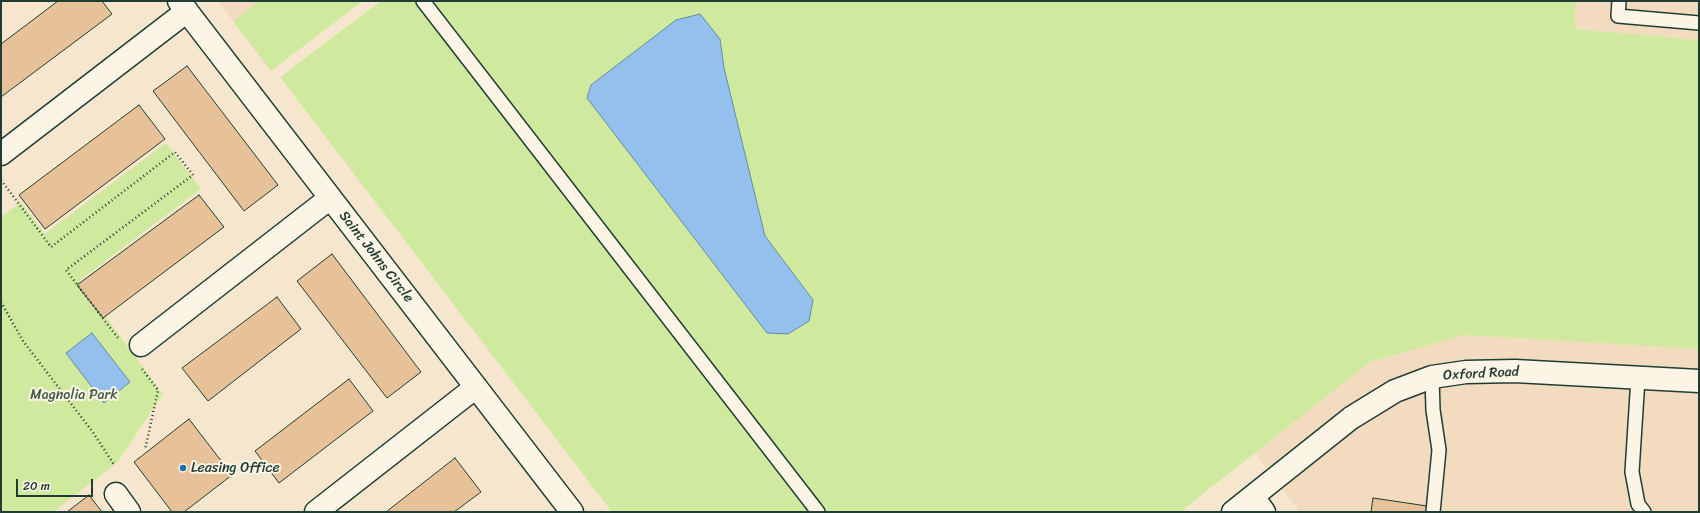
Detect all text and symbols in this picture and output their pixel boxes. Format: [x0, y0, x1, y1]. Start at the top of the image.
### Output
street label: Saint Johns Circle [335, 208, 417, 306]
street label: Oxford Road [1443, 364, 1519, 384]
park label: Magnolia Park [30, 387, 118, 403]
place label: Leasing Office [191, 460, 280, 476]
marker: Leasing Office [178, 463, 188, 473]
scale bar [18, 471, 95, 497]
text: 20 m [23, 475, 50, 497]

